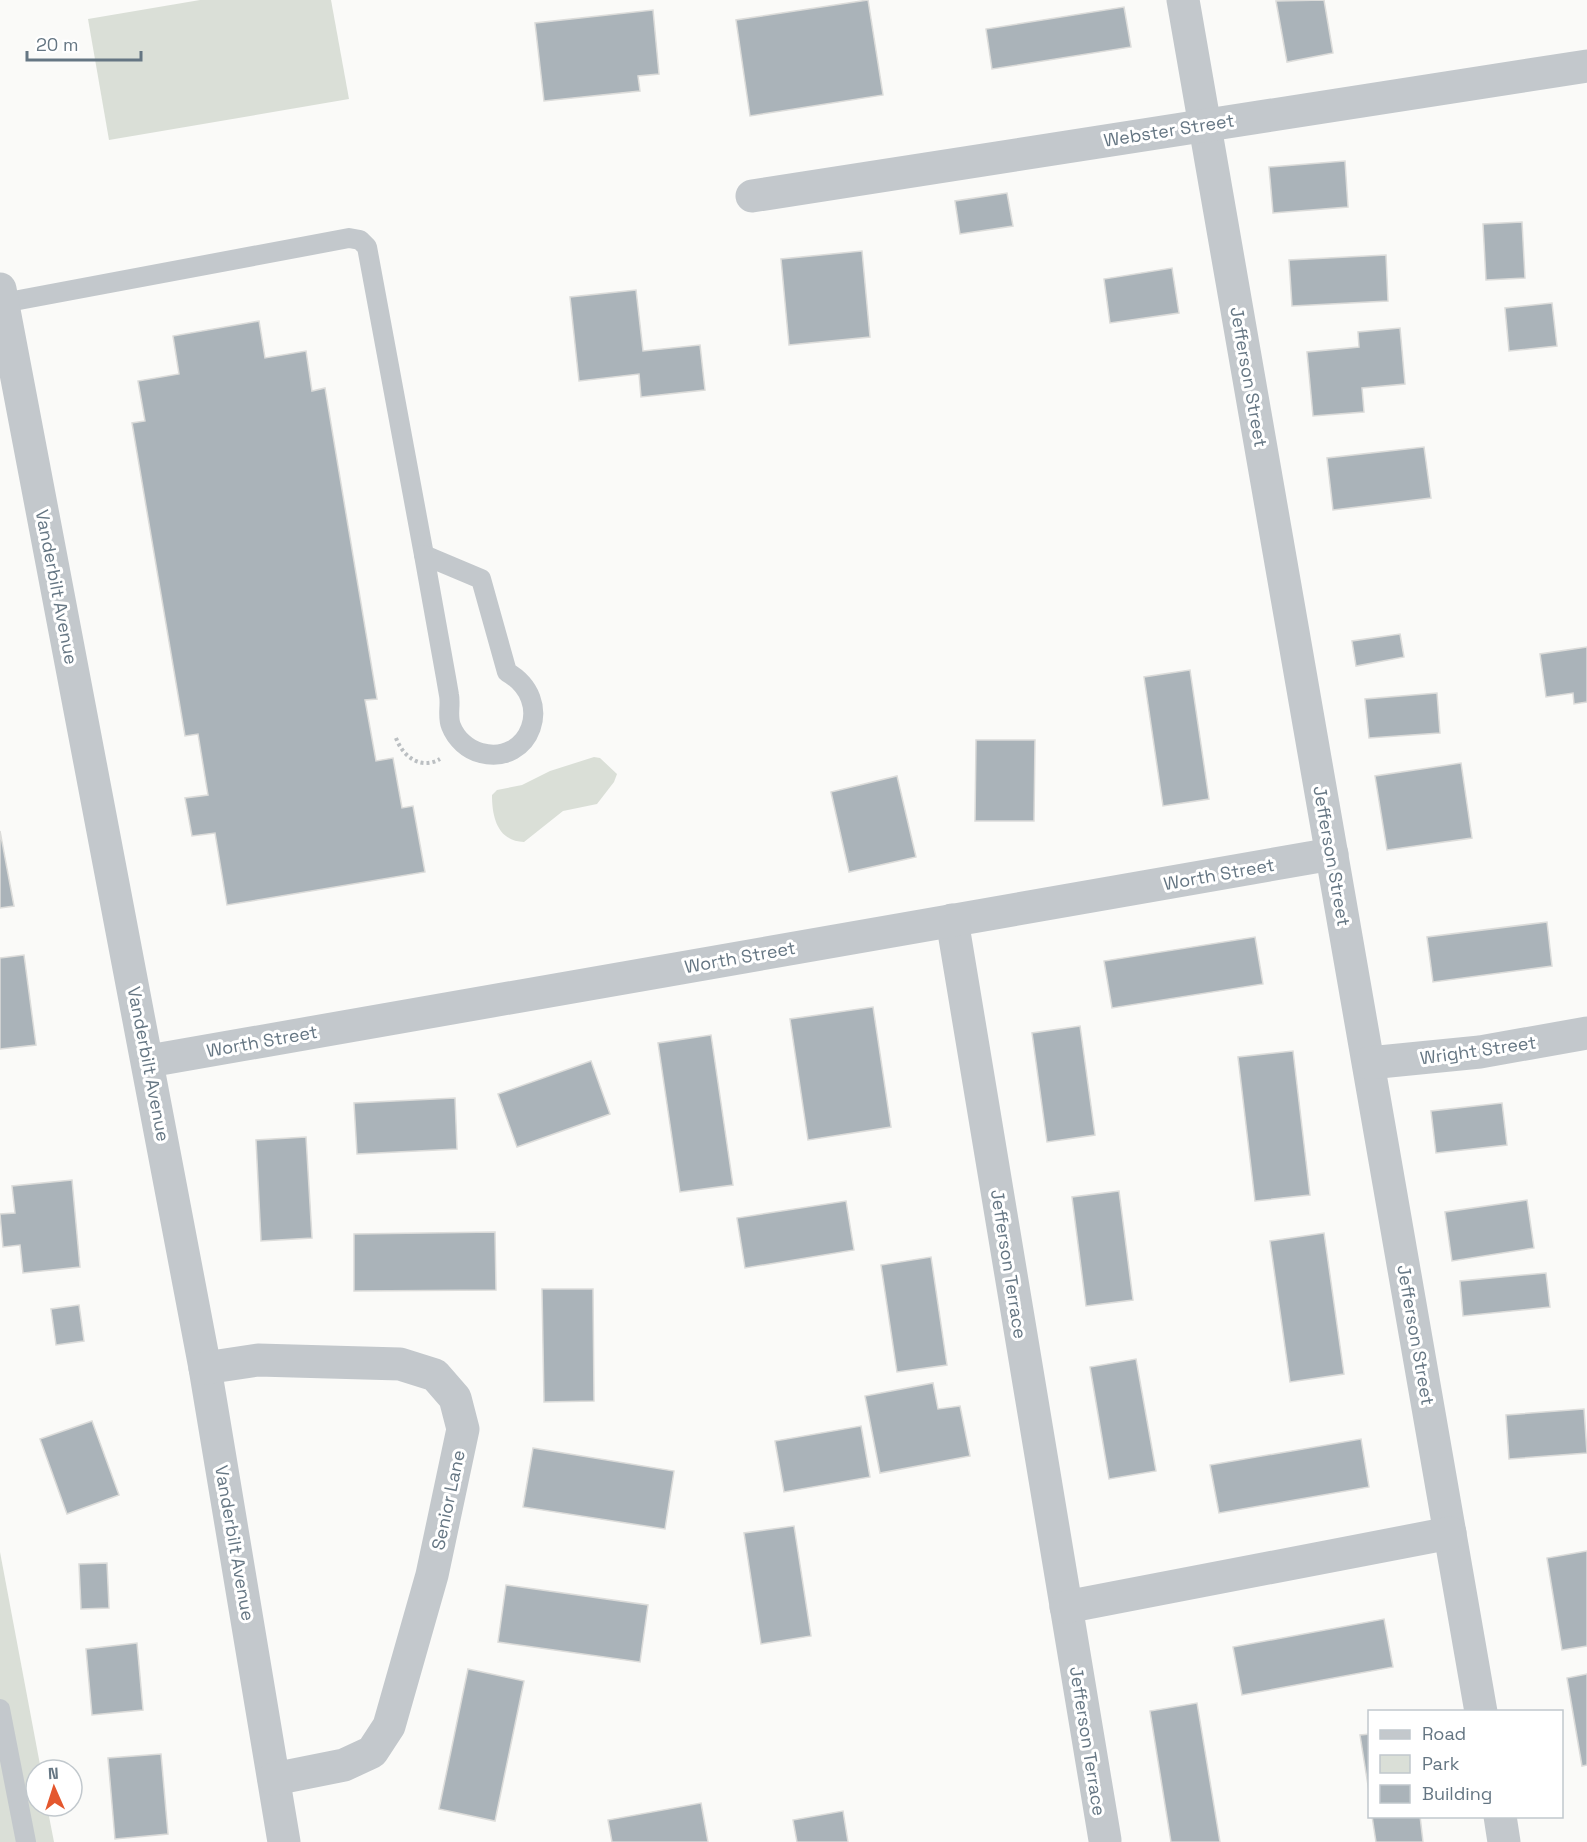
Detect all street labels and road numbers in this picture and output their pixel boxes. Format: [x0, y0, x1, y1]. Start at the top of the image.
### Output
street label: Webster Street [1102, 108, 1236, 152]
street label: Jefferson Street [1225, 305, 1273, 449]
street label: Vanderbilt Avenue [31, 507, 83, 667]
street label: Jefferson Street [1308, 784, 1356, 928]
street label: Worth Street [1162, 853, 1276, 895]
street label: Worth Street [683, 936, 797, 978]
street label: Vanderbilt Avenue [123, 984, 175, 1144]
street label: Worth Street [205, 1020, 319, 1062]
street label: Wright Street [1418, 1030, 1538, 1070]
street label: Jefferson Terrace [986, 1188, 1032, 1340]
street label: Jefferson Street [1392, 1263, 1440, 1407]
street label: Senior Lane [426, 1448, 470, 1552]
street label: Vanderbilt Avenue [210, 1463, 260, 1623]
street label: Jefferson Terrace [1065, 1665, 1111, 1817]

